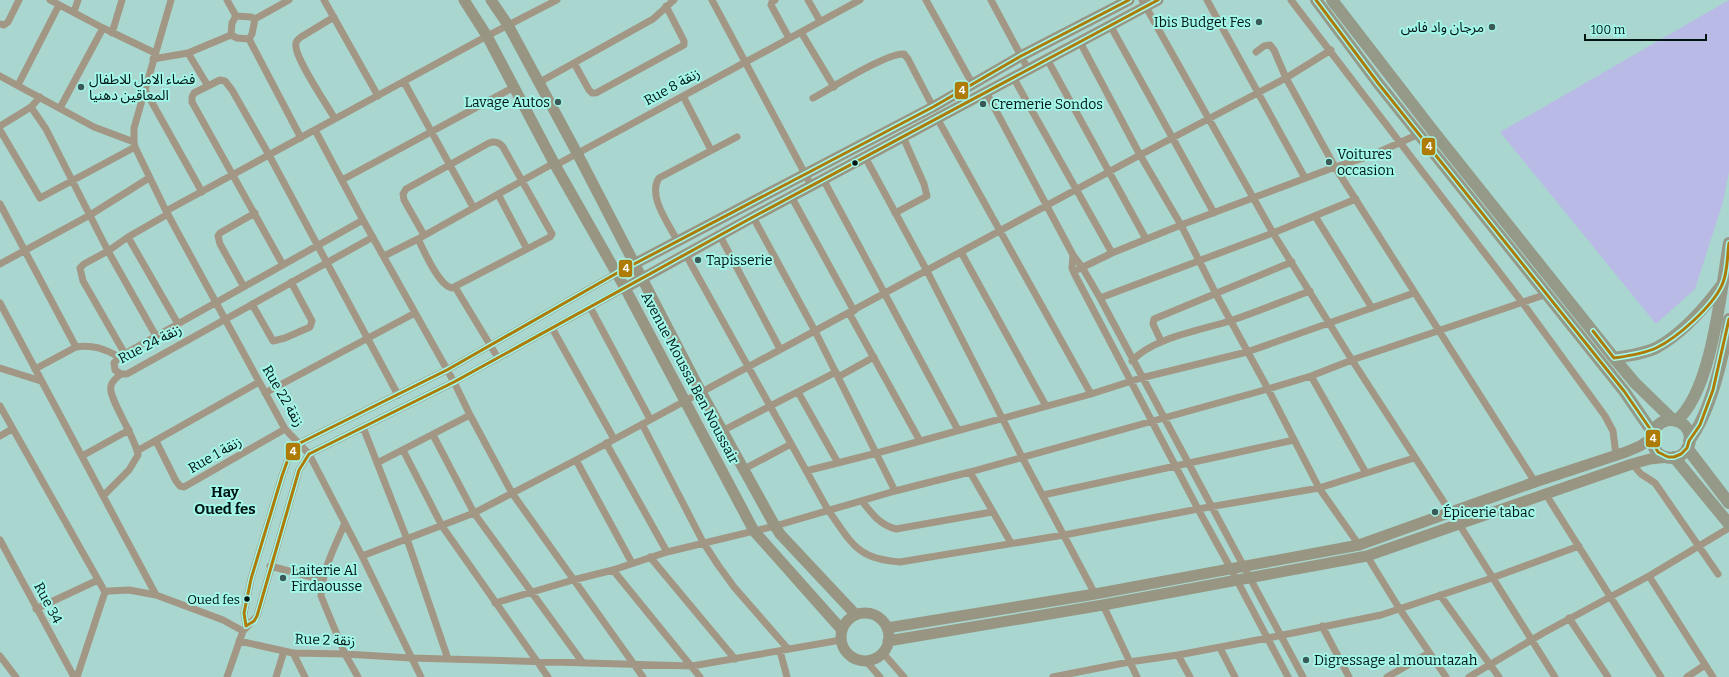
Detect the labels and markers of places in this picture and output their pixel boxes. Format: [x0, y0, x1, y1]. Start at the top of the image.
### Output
place label: Ibis Budget Fes [1154, 14, 1251, 31]
marker: Ibis Budget Fes [1254, 17, 1264, 27]
place label: مرجان واد فاس [1401, 19, 1484, 36]
marker: مرجان واد فاس [1487, 22, 1497, 32]
place label: فضاء الامل للاطفال المعاقين دهنيا [89, 71, 195, 104]
marker: فضاء الامل للاطفال المعاقين دهنيا [76, 82, 86, 92]
place label: Lavage Autos [464, 94, 550, 111]
place label: Cremerie Sondos [991, 96, 1103, 113]
marker: Lavage Autos [553, 97, 563, 107]
marker: Cremerie Sondos [978, 99, 988, 109]
place label: Voitures occasion [1337, 146, 1394, 179]
marker: Voitures occasion [1324, 157, 1334, 167]
unlabelled marker [850, 158, 860, 168]
place label: Tapisserie [706, 252, 772, 269]
marker: Tapisserie [693, 255, 703, 265]
place label: Épicerie tabac [1443, 503, 1535, 521]
marker: Épicerie tabac [1430, 507, 1440, 517]
place label: Laiterie Al Firdaousse [291, 562, 362, 595]
marker: Laiterie Al Firdaousse [278, 573, 288, 583]
place label: Oued fes [187, 592, 240, 607]
marker: Oued fes [242, 594, 252, 604]
place label: Digressage al mountazah [1314, 652, 1478, 669]
marker: Digressage al mountazah [1301, 655, 1311, 665]

